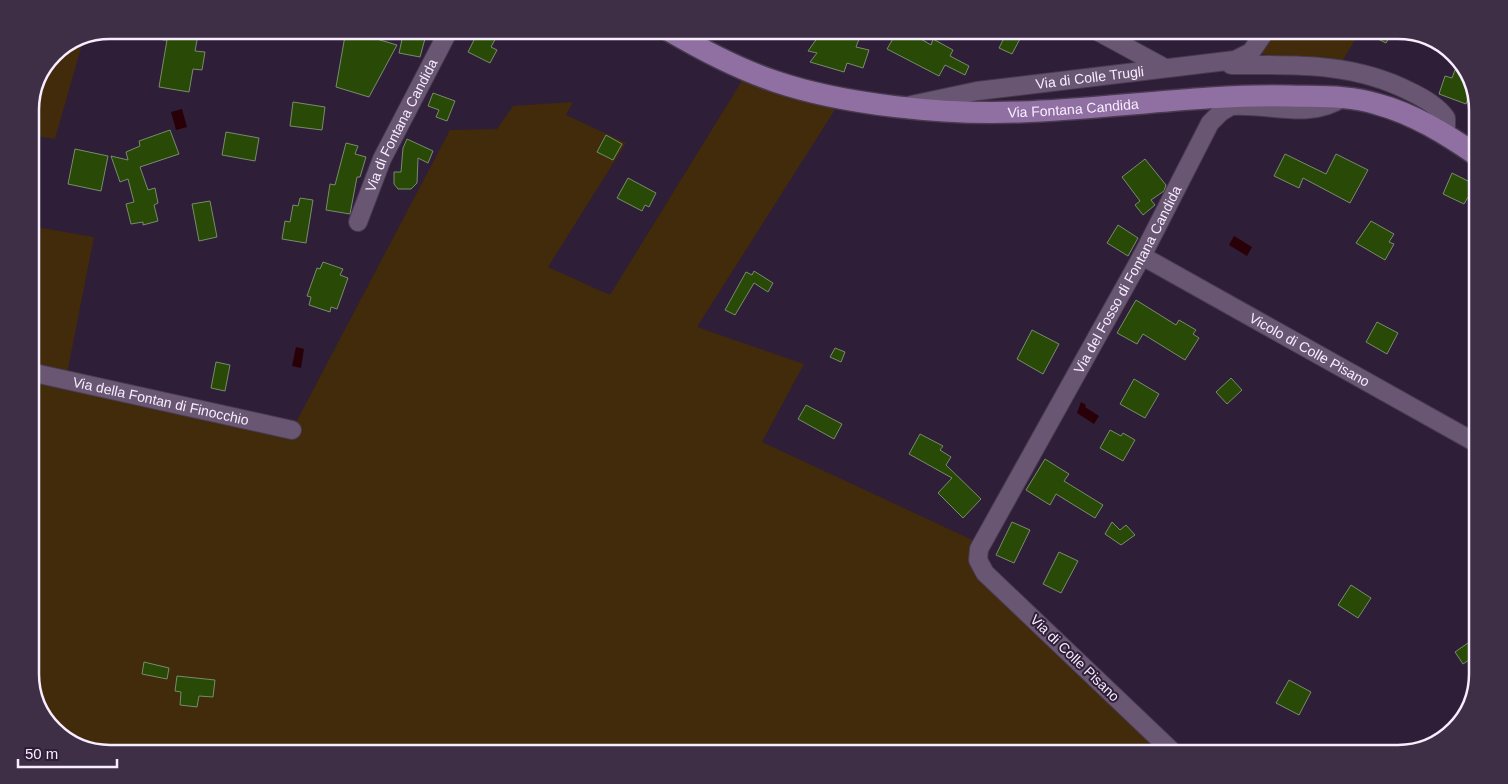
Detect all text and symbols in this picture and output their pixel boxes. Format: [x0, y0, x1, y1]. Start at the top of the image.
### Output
street label: Via di Fontana Candida [362, 56, 441, 194]
street label: Via di Colle Trugli [1035, 63, 1145, 92]
street label: Via Fontana Candida [1007, 96, 1139, 120]
street label: Via del Fosso di Fontana Candida [1070, 183, 1185, 376]
street label: Vicolo di Colle Pisano [1247, 310, 1373, 390]
street label: Via della Fontan di Finocchio [71, 374, 251, 428]
street label: Via di Colle Pisano [1027, 612, 1123, 705]
scale bar [18, 736, 116, 768]
text: 50 m [25, 745, 58, 762]

